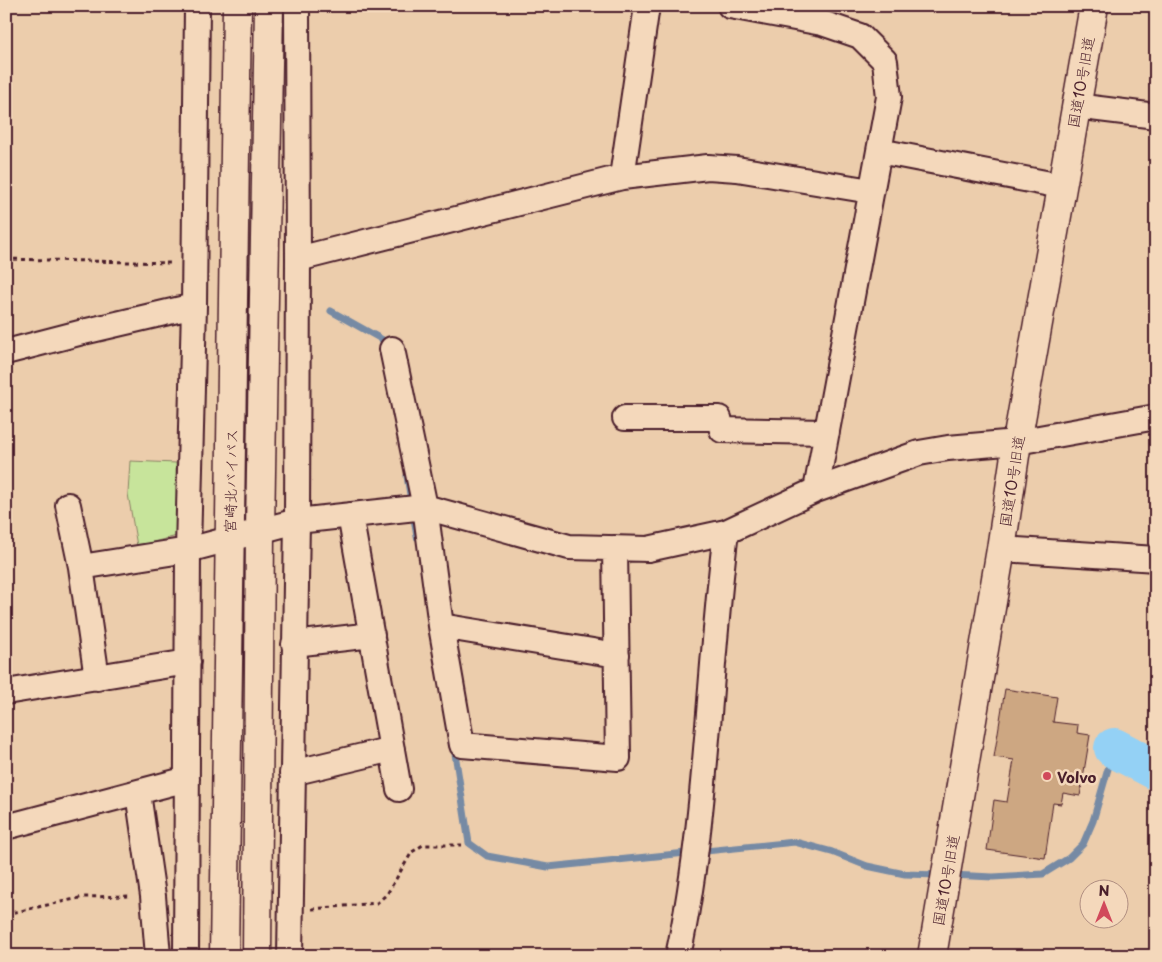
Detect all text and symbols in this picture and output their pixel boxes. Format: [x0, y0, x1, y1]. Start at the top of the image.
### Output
street label: 国道10号旧道 [1061, 34, 1099, 130]
street label: 宮崎北バイパス [218, 428, 242, 534]
street label: 国道10号旧道 [992, 433, 1030, 529]
place label: Volvo [1057, 765, 1097, 788]
marker: Volvo [1041, 770, 1053, 782]
street label: 国道10号旧道 [926, 832, 964, 928]
north arrow [1080, 880, 1130, 930]
text: N [1098, 880, 1110, 901]

